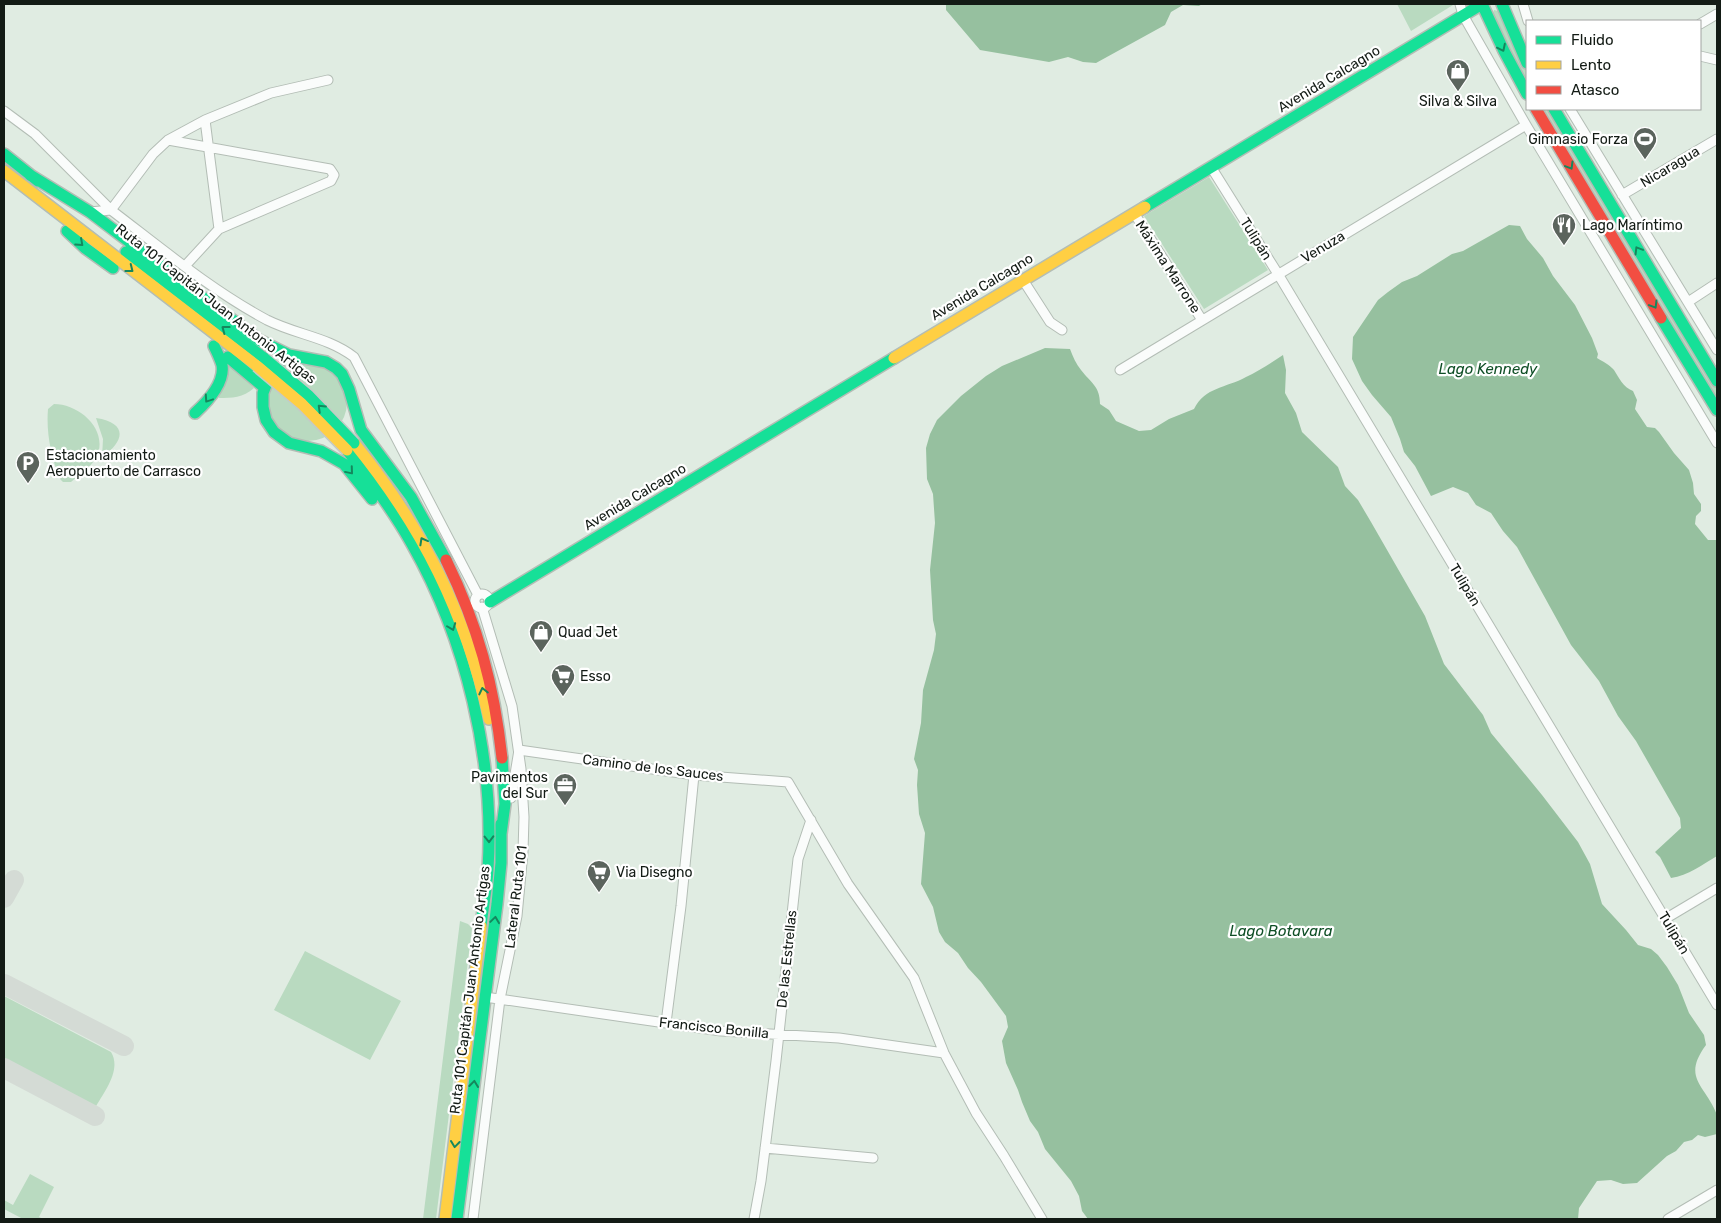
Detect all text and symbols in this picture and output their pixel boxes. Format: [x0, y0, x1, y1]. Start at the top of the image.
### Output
legend [1526, 20, 1701, 110]
text: Fluido [1571, 31, 1614, 49]
street label: Avenida Calcagno [1275, 42, 1383, 116]
one-way arrow [1496, 43, 1507, 52]
text: Lento [1571, 56, 1611, 74]
shop icon: Silva & Silva [1445, 58, 1471, 92]
text: Atasco [1571, 81, 1619, 99]
place label: Silva & Silva [1419, 93, 1497, 110]
sports icon: Gimnasio Forza [1632, 126, 1658, 160]
place label: Gimnasio Forza [1528, 131, 1628, 148]
street label: Nicaragua [1637, 143, 1703, 191]
one-way arrow [1564, 160, 1574, 169]
restaurant icon: Lago Maríntimo [1551, 212, 1577, 246]
street label: Tulipán [1236, 215, 1276, 263]
street label: Máxima Marrone [1132, 217, 1204, 317]
place label: Lago Maríntimo [1582, 217, 1683, 234]
street label: Ruta 101 Capitán Juan Antonio Artigas [112, 220, 320, 388]
street label: Venuza [1298, 227, 1348, 267]
one-way arrow [74, 237, 83, 246]
one-way arrow [1634, 246, 1644, 255]
street label: Avenida Calcagno [928, 250, 1036, 324]
one-way arrow [124, 264, 133, 272]
one-way arrow [1648, 299, 1657, 308]
one-way arrow [221, 326, 231, 335]
water label: Lago Kennedy [1439, 360, 1538, 378]
one-way arrow [205, 394, 214, 403]
one-way arrow [318, 405, 327, 414]
place label: Estacionamiento Aeropuerto de Carrasco [46, 447, 201, 480]
parking icon: Estacionamiento Aeropuerto de Carrasco [15, 450, 41, 484]
street label: Avenida Calcagno [581, 460, 689, 534]
one-way arrow [344, 466, 353, 475]
one-way arrow [419, 537, 429, 546]
street label: Tulipán [1446, 561, 1484, 609]
shop icon: Quad Jet [528, 619, 554, 653]
one-way arrow [446, 622, 456, 631]
place label: Quad Jet [558, 624, 618, 641]
supermarket icon: Esso [550, 663, 576, 697]
place label: Esso [580, 668, 611, 685]
one-way arrow [478, 687, 489, 696]
street label: Camino de los Sauces [581, 751, 725, 785]
place label: Pavimentos del Sur [471, 769, 549, 802]
office icon: Pavimentos del Sur [552, 772, 578, 806]
one-way arrow [484, 835, 494, 843]
street label: Lateral Ruta 101 [501, 844, 531, 950]
supermarket icon: Via Disegno [586, 859, 612, 893]
place label: Via Disegno [616, 864, 693, 881]
street label: Ruta 101 Capitán Juan Antonio Artigas [446, 865, 494, 1115]
street label: De las Estrellas [773, 909, 801, 1009]
street label: Tulipán [1655, 909, 1693, 957]
one-way arrow [489, 916, 500, 924]
water label: Lago Botavara [1229, 922, 1333, 940]
street label: Francisco Bonilla [658, 1014, 770, 1042]
one-way arrow [468, 1080, 479, 1088]
one-way arrow [450, 1140, 461, 1148]

